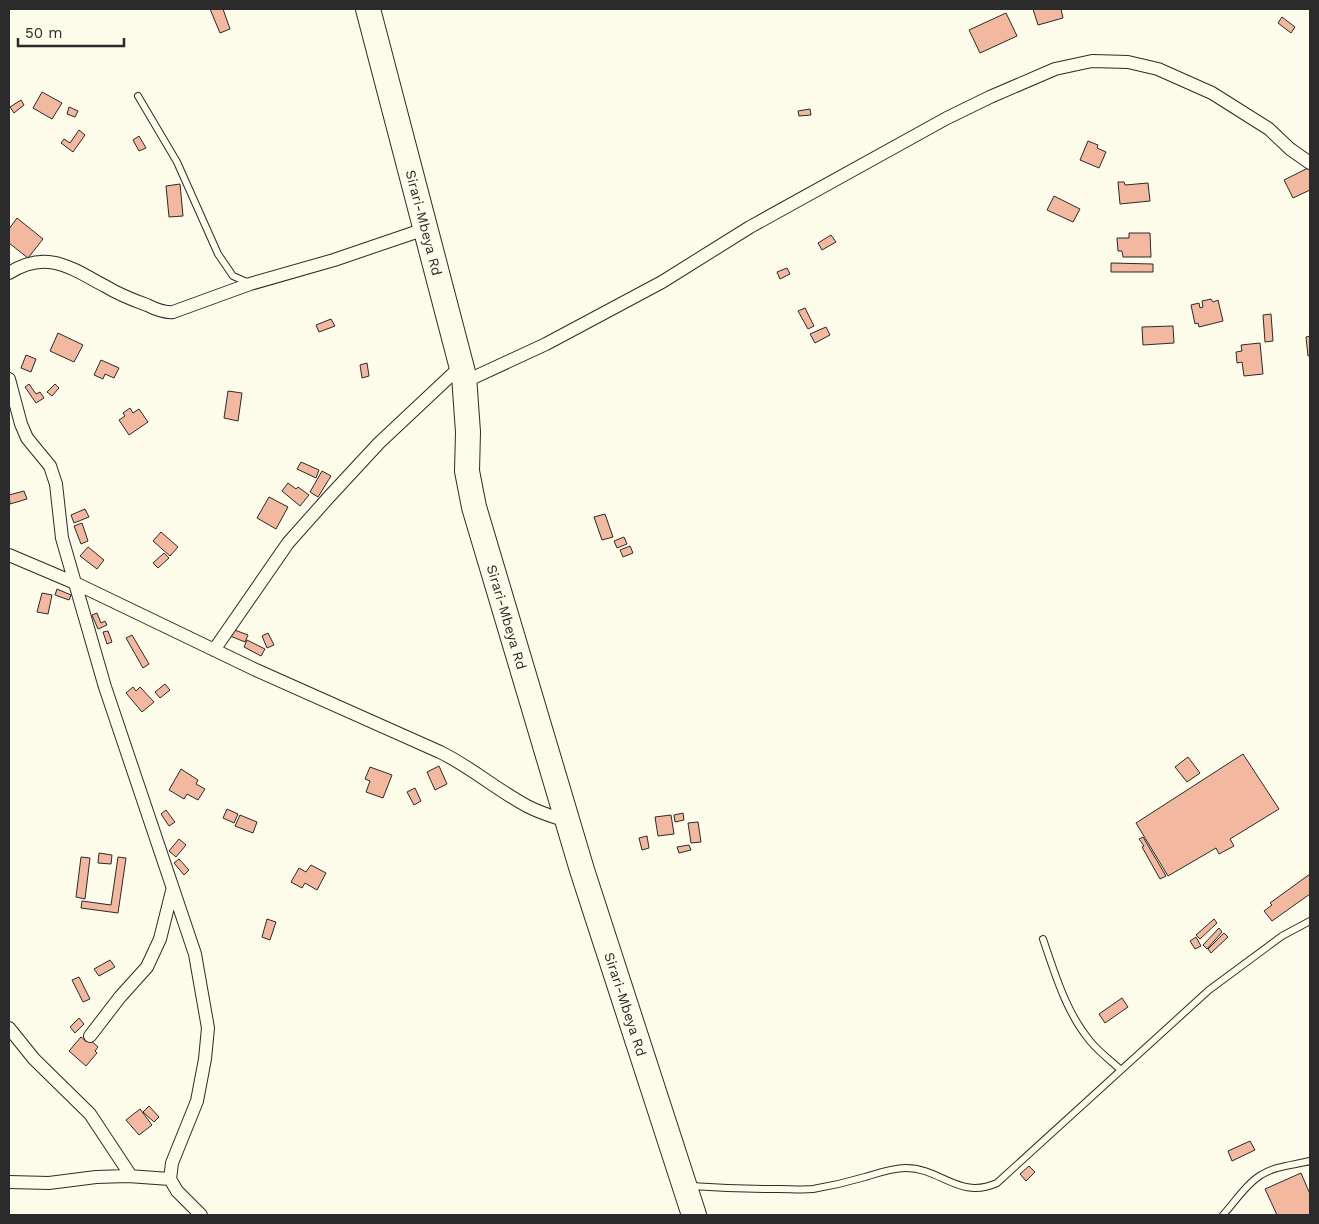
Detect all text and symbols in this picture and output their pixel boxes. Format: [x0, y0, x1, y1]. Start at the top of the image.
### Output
scale bar [18, 15, 124, 47]
text: 50 m [25, 24, 62, 42]
street label: Sirari-Mbeya Rd [402, 168, 445, 277]
street label: Sirari-Mbeya Rd [484, 563, 530, 671]
street label: Sirari-Mbeya Rd [601, 950, 650, 1058]

